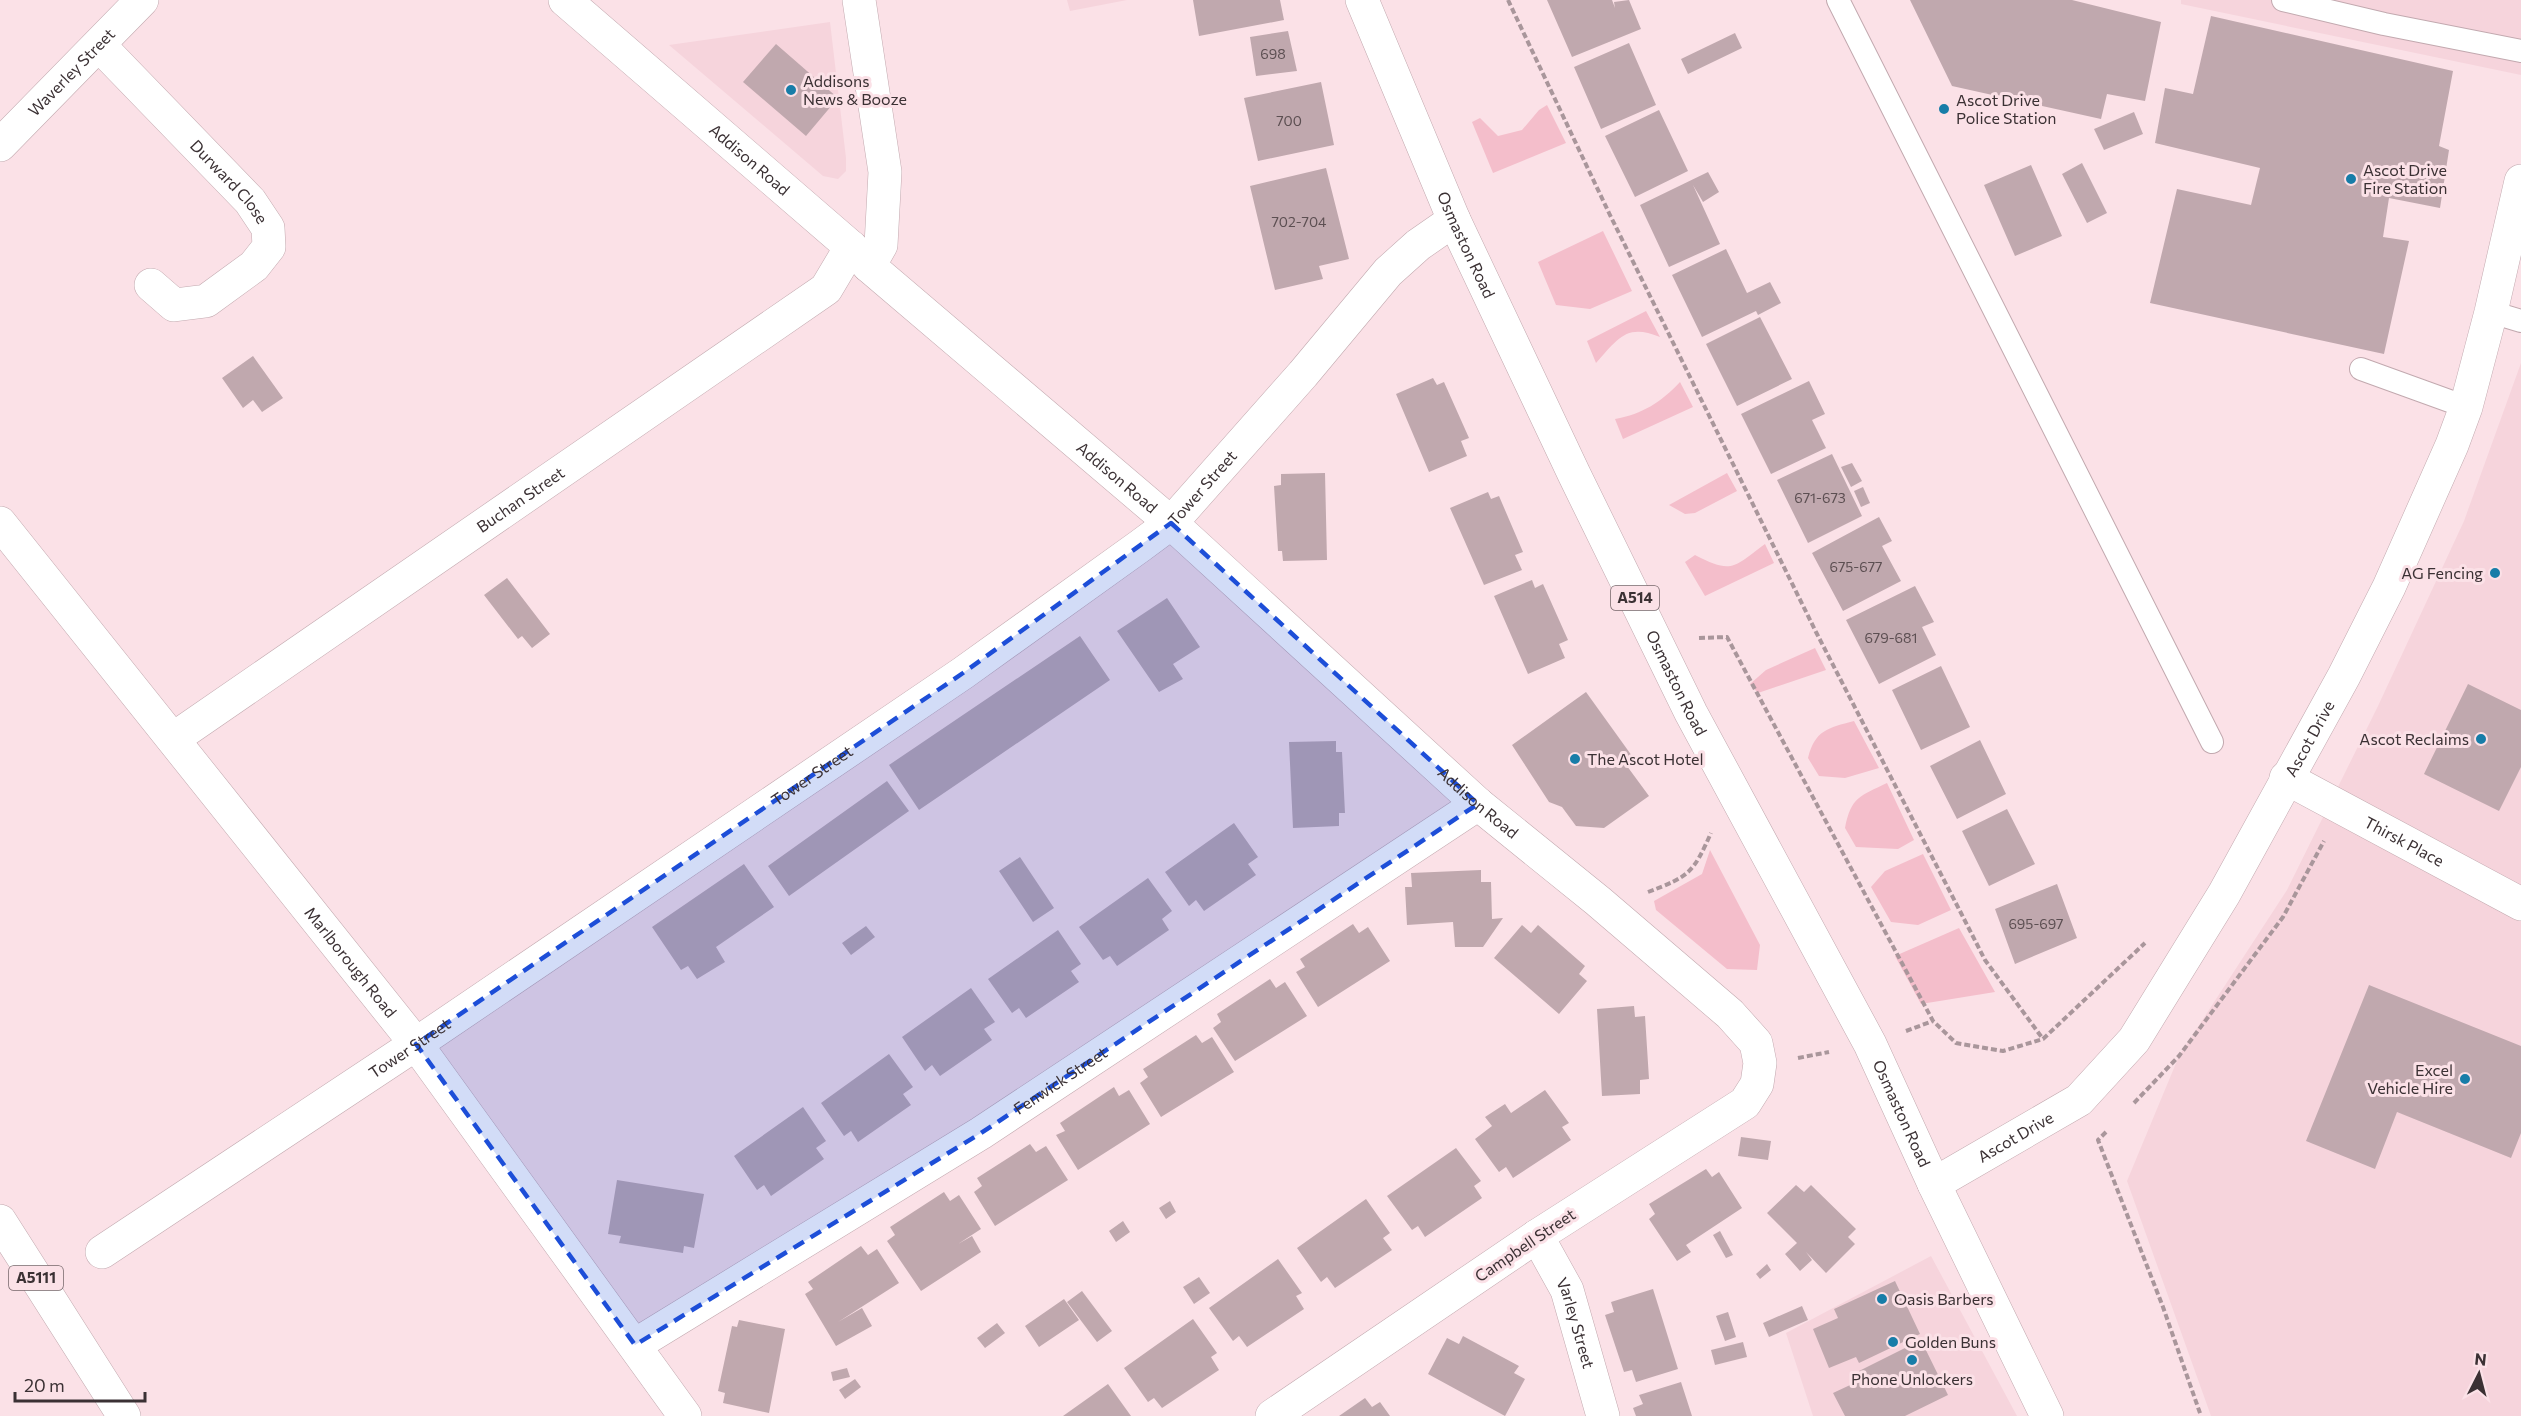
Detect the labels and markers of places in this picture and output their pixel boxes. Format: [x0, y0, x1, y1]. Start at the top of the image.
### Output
place label: Addisons News & Booze [803, 71, 907, 108]
marker: Addisons News & Booze [784, 83, 798, 97]
place label: Ascot Drive Police Station [1956, 90, 2056, 127]
marker: Ascot Drive Police Station [1937, 102, 1951, 116]
place label: Ascot Drive Fire Station [2363, 160, 2447, 197]
marker: Ascot Drive Fire Station [2344, 172, 2358, 186]
place label: AG Fencing [2401, 563, 2483, 582]
marker: AG Fencing [2488, 566, 2502, 580]
place label: Ascot Reclaims [2359, 729, 2469, 748]
marker: Ascot Reclaims [2474, 732, 2488, 746]
place label: The Ascot Hotel [1587, 749, 1704, 768]
marker: The Ascot Hotel [1568, 752, 1582, 766]
place label: Excel Vehicle Hire [2367, 1060, 2453, 1097]
marker: Excel Vehicle Hire [2458, 1072, 2472, 1086]
place label: Oasis Barbers [1894, 1289, 1994, 1308]
marker: Oasis Barbers [1875, 1292, 1889, 1306]
place label: Golden Buns [1905, 1332, 1996, 1351]
marker: Golden Buns [1886, 1335, 1900, 1349]
marker: Phone Unlockers [1905, 1353, 1919, 1367]
place label: Phone Unlockers [1851, 1369, 1973, 1388]

